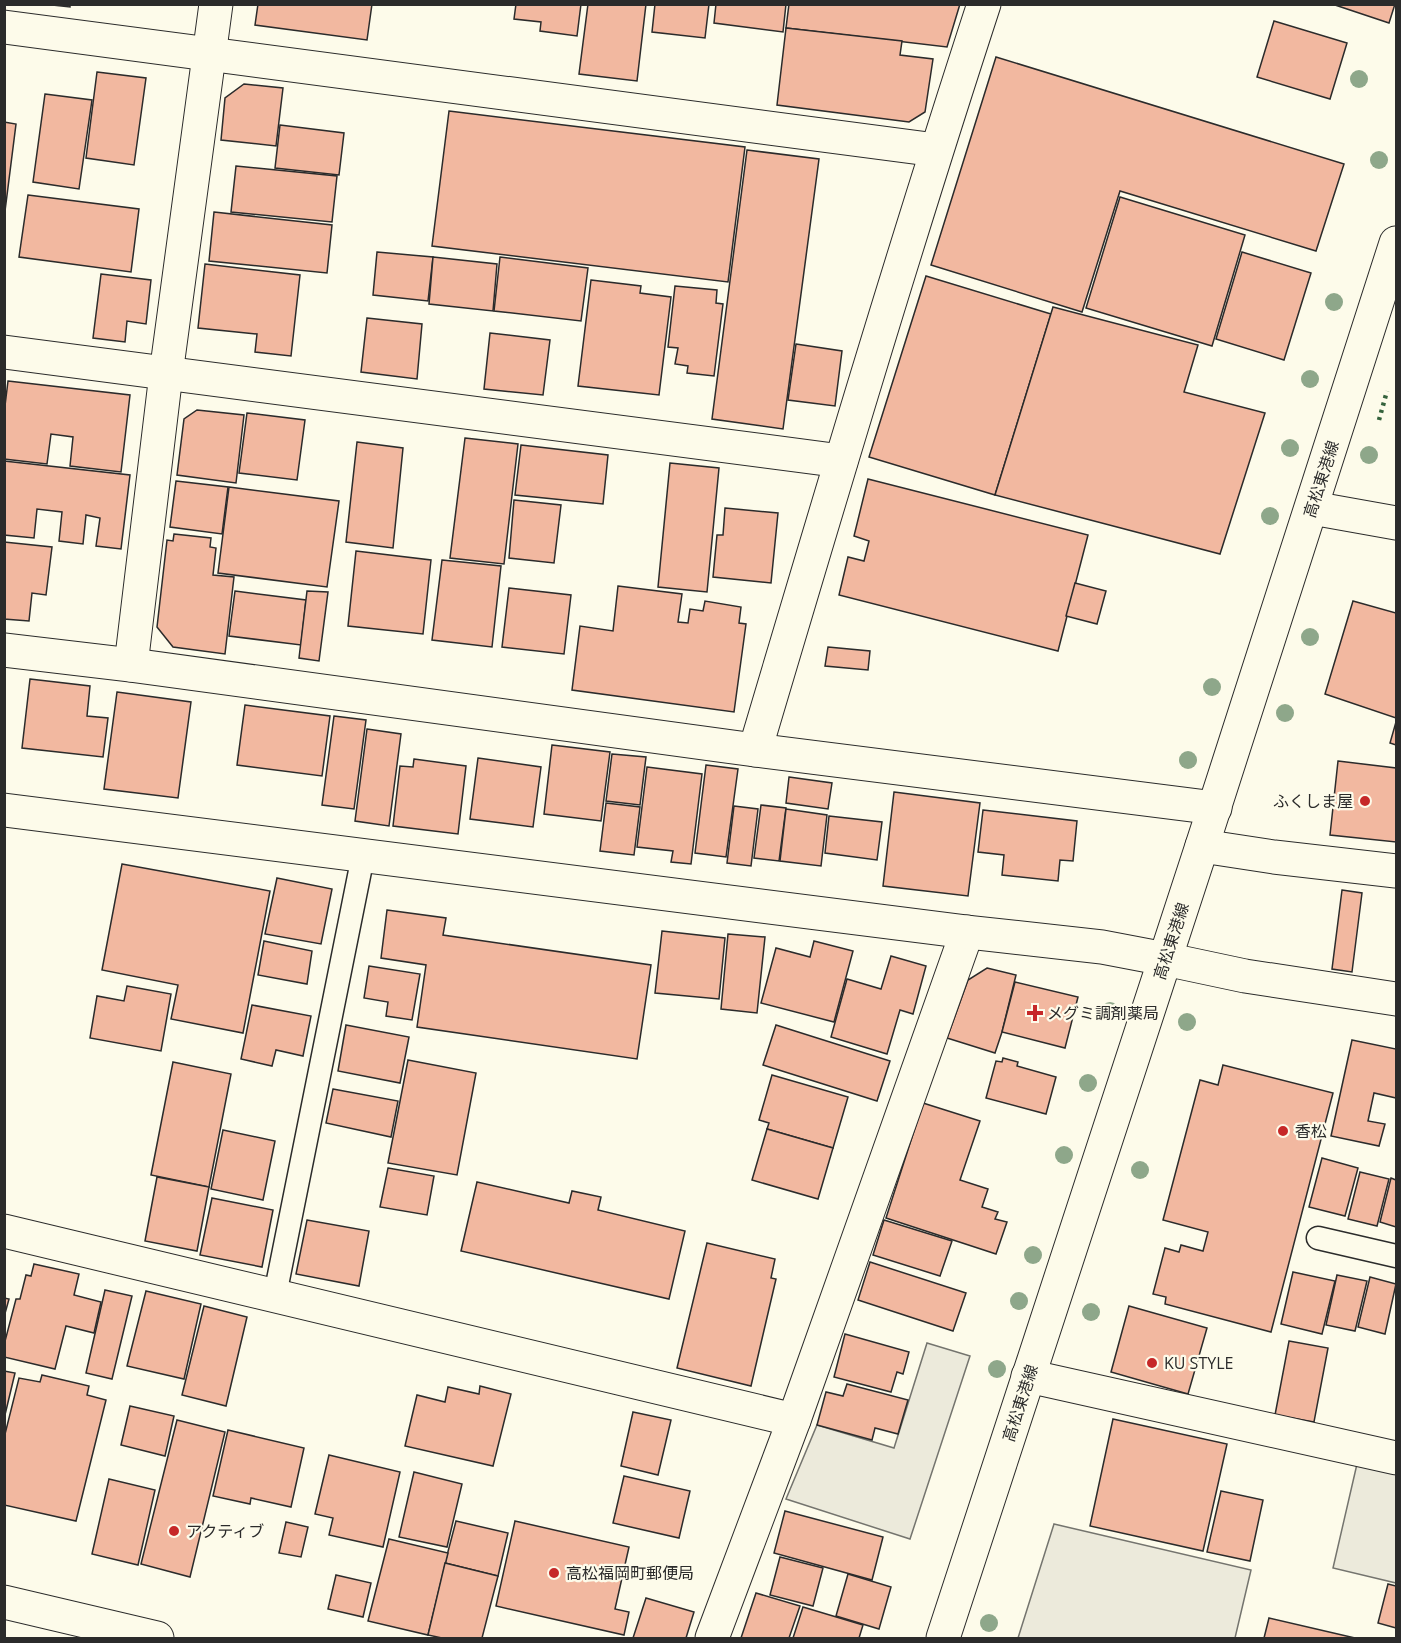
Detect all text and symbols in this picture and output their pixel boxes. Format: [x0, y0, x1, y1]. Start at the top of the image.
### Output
street label: 高松東港線 [1298, 438, 1344, 520]
place label: ふくしま屋 [1273, 790, 1353, 812]
marker: ふくしま屋 [1358, 794, 1372, 808]
street label: 高松東港線 [1148, 900, 1194, 982]
place label: メグミ調剤薬局 [1047, 1002, 1159, 1024]
marker: メグミ調剤薬局 [1028, 1006, 1042, 1020]
place label: 香松 [1295, 1120, 1327, 1142]
marker: 香松 [1276, 1124, 1290, 1138]
place label: KU STYLE [1164, 1352, 1233, 1374]
marker: KU STYLE [1145, 1356, 1159, 1370]
street label: 高松東港線 [997, 1362, 1043, 1444]
place label: アクティブ [186, 1520, 264, 1542]
marker: アクティブ [167, 1524, 181, 1538]
place label: 高松福岡町郵便局 [566, 1562, 694, 1584]
marker: 高松福岡町郵便局 [547, 1566, 561, 1580]

